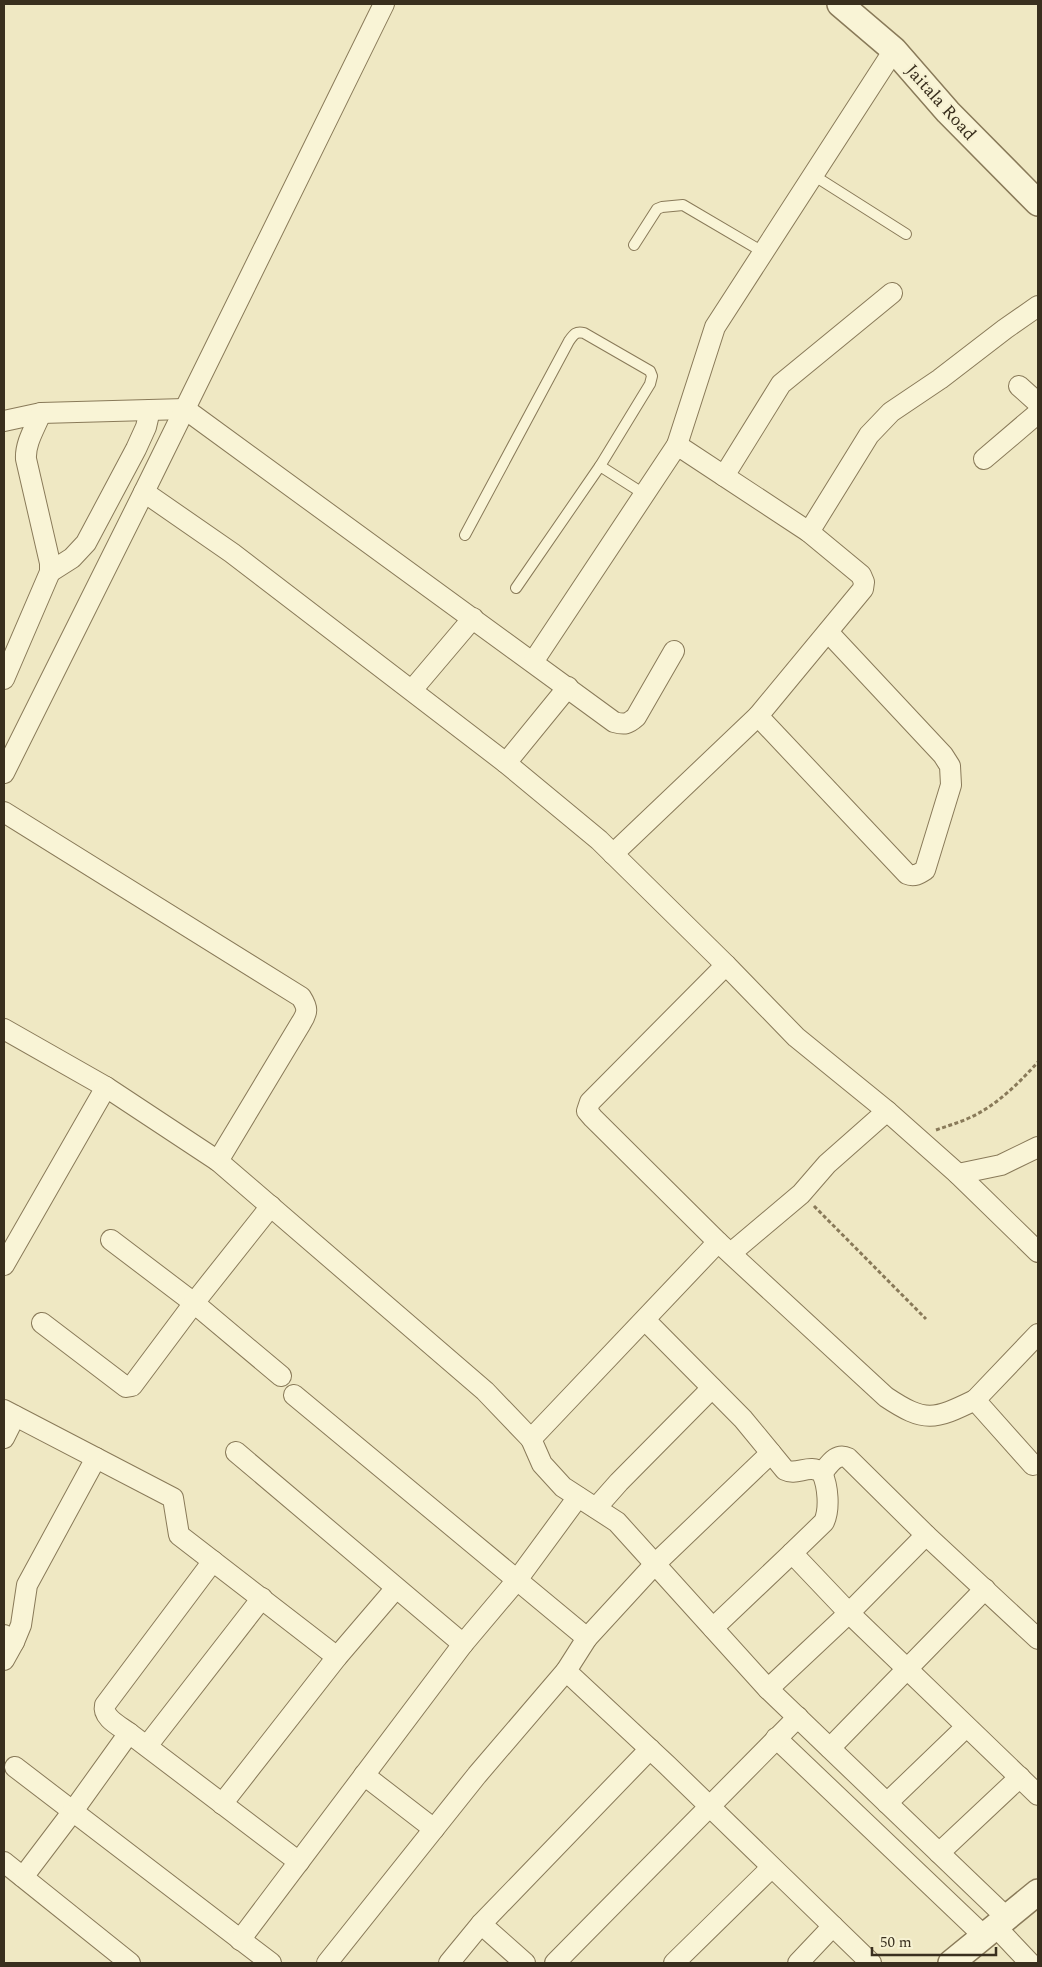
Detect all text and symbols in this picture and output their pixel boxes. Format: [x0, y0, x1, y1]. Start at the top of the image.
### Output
street label: Jaitala Road [899, 58, 983, 147]
scale bar [872, 1924, 996, 1956]
text: 50 m [880, 1931, 912, 1954]

